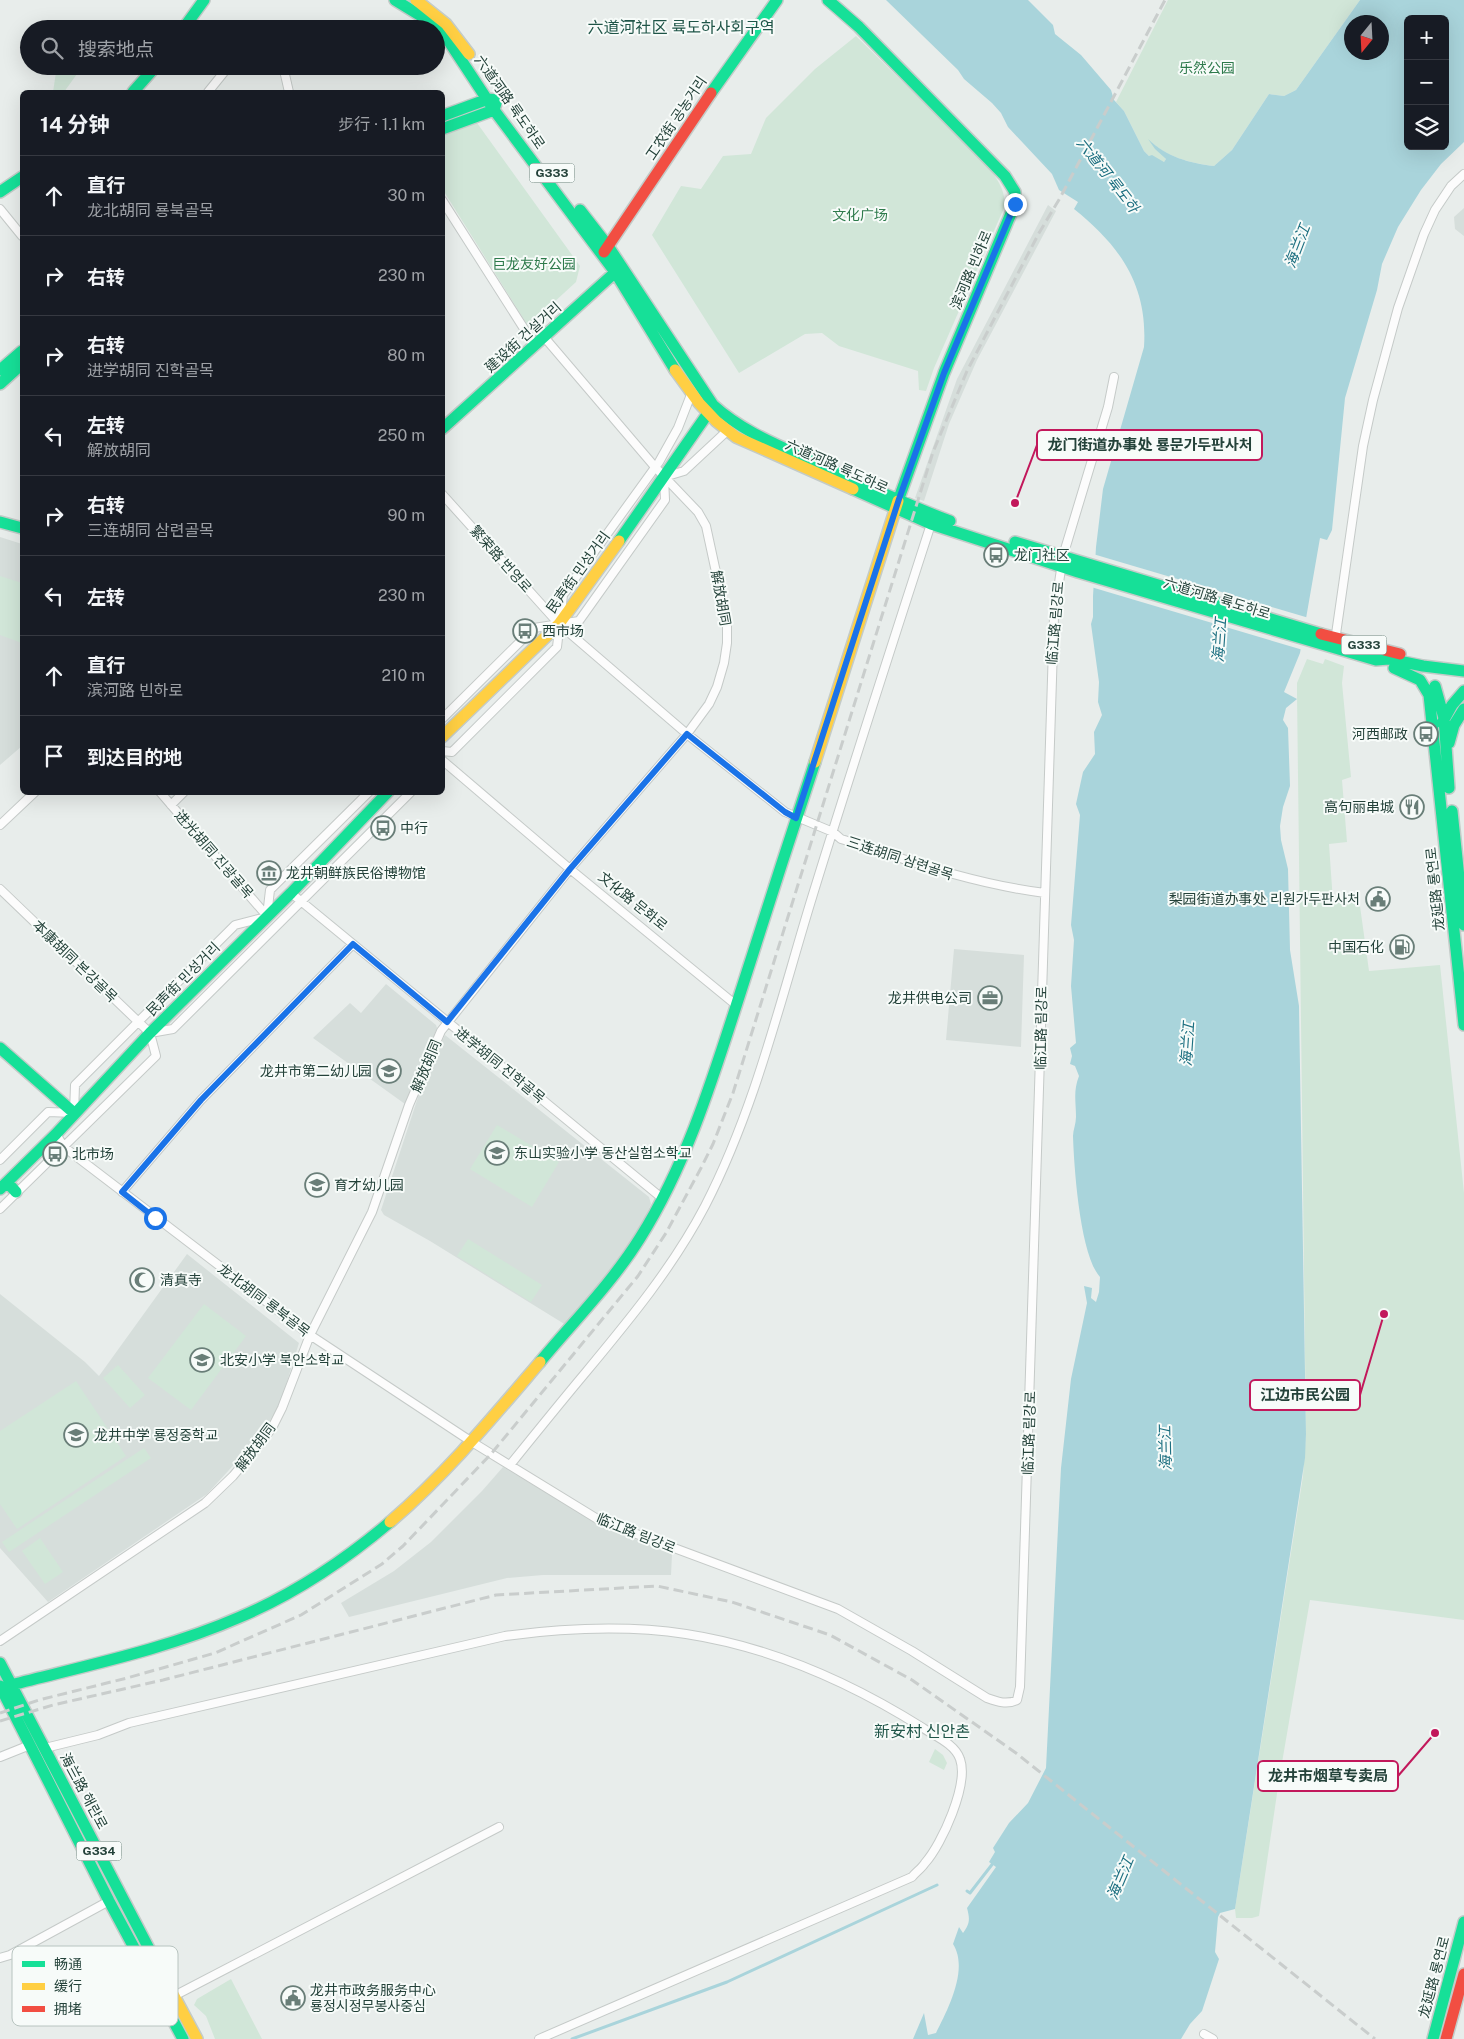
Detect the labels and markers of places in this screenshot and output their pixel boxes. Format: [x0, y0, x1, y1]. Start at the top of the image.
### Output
callout: 龙门街道办事处 룡문가두판사처 [1037, 430, 1262, 460]
bus stop icon: 龙门社区 [983, 542, 1009, 568]
place label: 龙门社区 [1014, 547, 1070, 563]
bus stop icon: 西市场 [512, 618, 538, 644]
place label: 西市场 [542, 623, 584, 639]
bus stop icon: 河西邮政 [1413, 721, 1439, 747]
place label: 河西邮政 [1352, 726, 1408, 742]
restaurant icon: 高句丽串城 [1399, 794, 1425, 820]
place label: 高句丽串城 [1324, 799, 1394, 815]
bus stop icon: 中行 [370, 815, 396, 841]
place label: 中行 [400, 820, 428, 836]
museum icon: 龙井朝鲜族民俗博物馆 [256, 860, 282, 886]
place label: 龙井朝鲜族民俗博物馆 [286, 865, 426, 881]
public building icon: 梨园街道办事处 리원가두판사처 [1365, 886, 1391, 912]
place label: 梨园街道办事处 리원가두판사처 [1168, 891, 1360, 907]
fuel station icon: 中国石化 [1389, 934, 1415, 960]
place label: 中国石化 [1328, 939, 1384, 955]
office icon: 龙井供电公司 [977, 985, 1003, 1011]
place label: 龙井供电公司 [888, 990, 972, 1006]
school or university icon: 龙井市第二幼儿园 [376, 1058, 402, 1084]
place label: 龙井市第二幼儿园 [260, 1063, 372, 1079]
school or university icon: 东山实验小学 동산실험소학교 [484, 1140, 510, 1166]
bus stop icon: 北市场 [42, 1141, 68, 1167]
place label: 东山实验小学 동산실험소학교 [514, 1145, 692, 1161]
place label: 北市场 [72, 1146, 114, 1162]
school or university icon: 育才幼儿园 [304, 1172, 330, 1198]
place label: 育才幼儿园 [334, 1177, 404, 1193]
mosque icon: 清真寺 [129, 1267, 155, 1293]
place label: 清真寺 [160, 1272, 202, 1288]
school or university icon: 北安小学 북안소학교 [189, 1347, 215, 1373]
place label: 北安小学 북안소학교 [220, 1352, 344, 1368]
callout: 江边市民公园 [1250, 1380, 1360, 1410]
school or university icon: 龙井中学 룡정중학교 [63, 1422, 89, 1448]
place label: 龙井中学 룡정중학교 [94, 1427, 218, 1443]
callout: 龙井市烟草专卖局 [1258, 1761, 1398, 1791]
place label: 龙井市政务服务中心 룡정시정무봉사중심 [310, 1982, 436, 2014]
public building icon: 龙井市政务服务中心 룡정시정무봉사중심 [280, 1985, 306, 2011]

